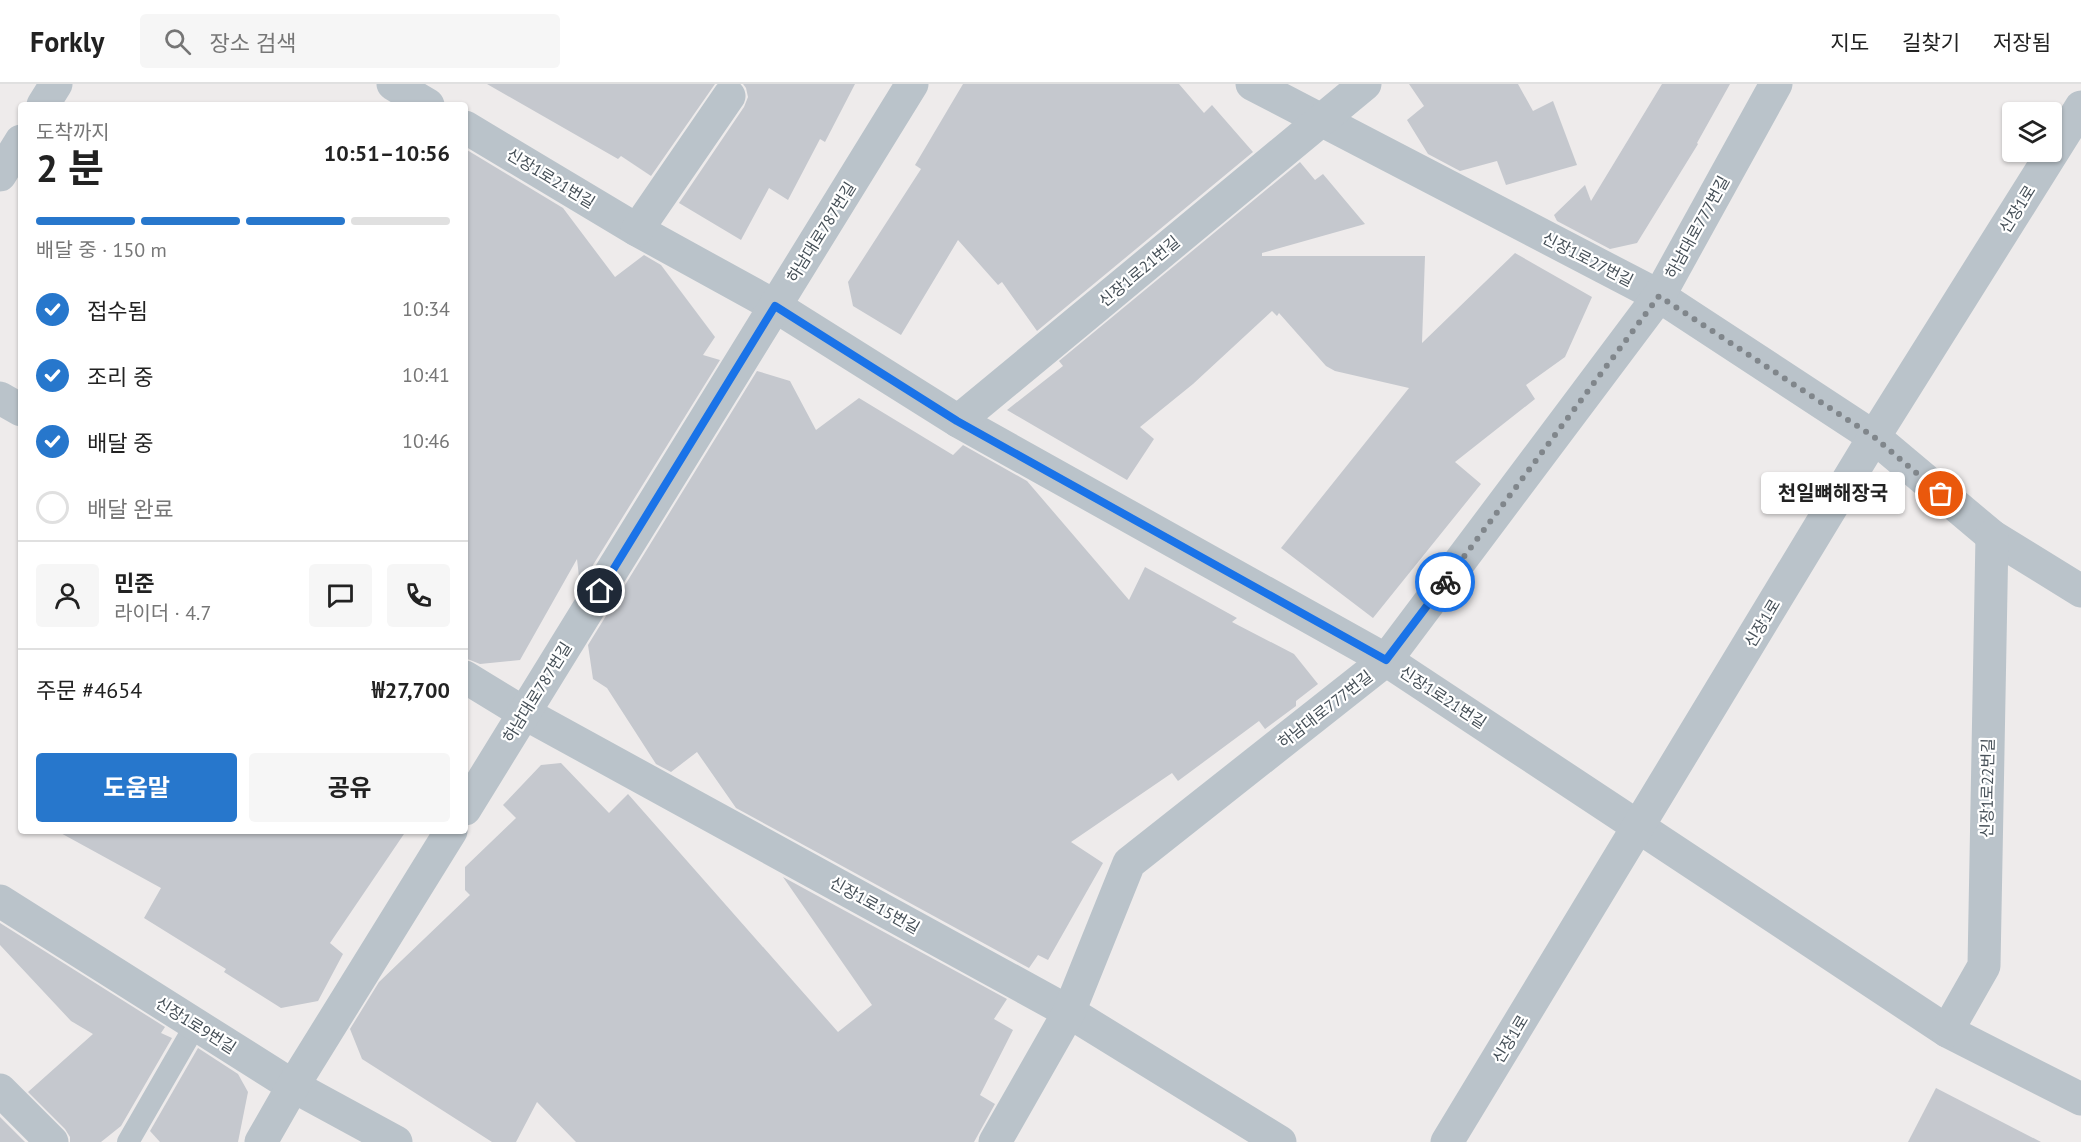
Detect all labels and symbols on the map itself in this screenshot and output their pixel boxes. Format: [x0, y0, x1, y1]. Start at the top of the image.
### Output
street label: 신장1로21번길 [503, 144, 599, 212]
street label: 하남대로777번길 [1661, 172, 1733, 282]
street label: 하남대로787번길 [782, 178, 860, 286]
street label: 신장1로 [1995, 181, 2040, 237]
street label: 신장1로27번길 [1539, 227, 1637, 291]
street label: 신장1로21번길 [1094, 231, 1184, 311]
pin [1915, 468, 1966, 519]
callout: 천일뼈해장국 [1761, 473, 1905, 515]
courier [1415, 552, 1475, 612]
pin [574, 565, 625, 616]
street label: 신장1로 [1740, 595, 1784, 651]
street label: 하남대로787번길 [498, 638, 576, 746]
street label: 신장1로21번길 [1396, 661, 1490, 733]
street label: 하남대로777번길 [1274, 666, 1376, 752]
street label: 신장1로22번길 [1976, 738, 1998, 838]
street label: 신장1로15번길 [827, 872, 923, 938]
street label: 신장1로9번길 [152, 992, 240, 1058]
street label: 신장1로 [1488, 1011, 1532, 1067]

